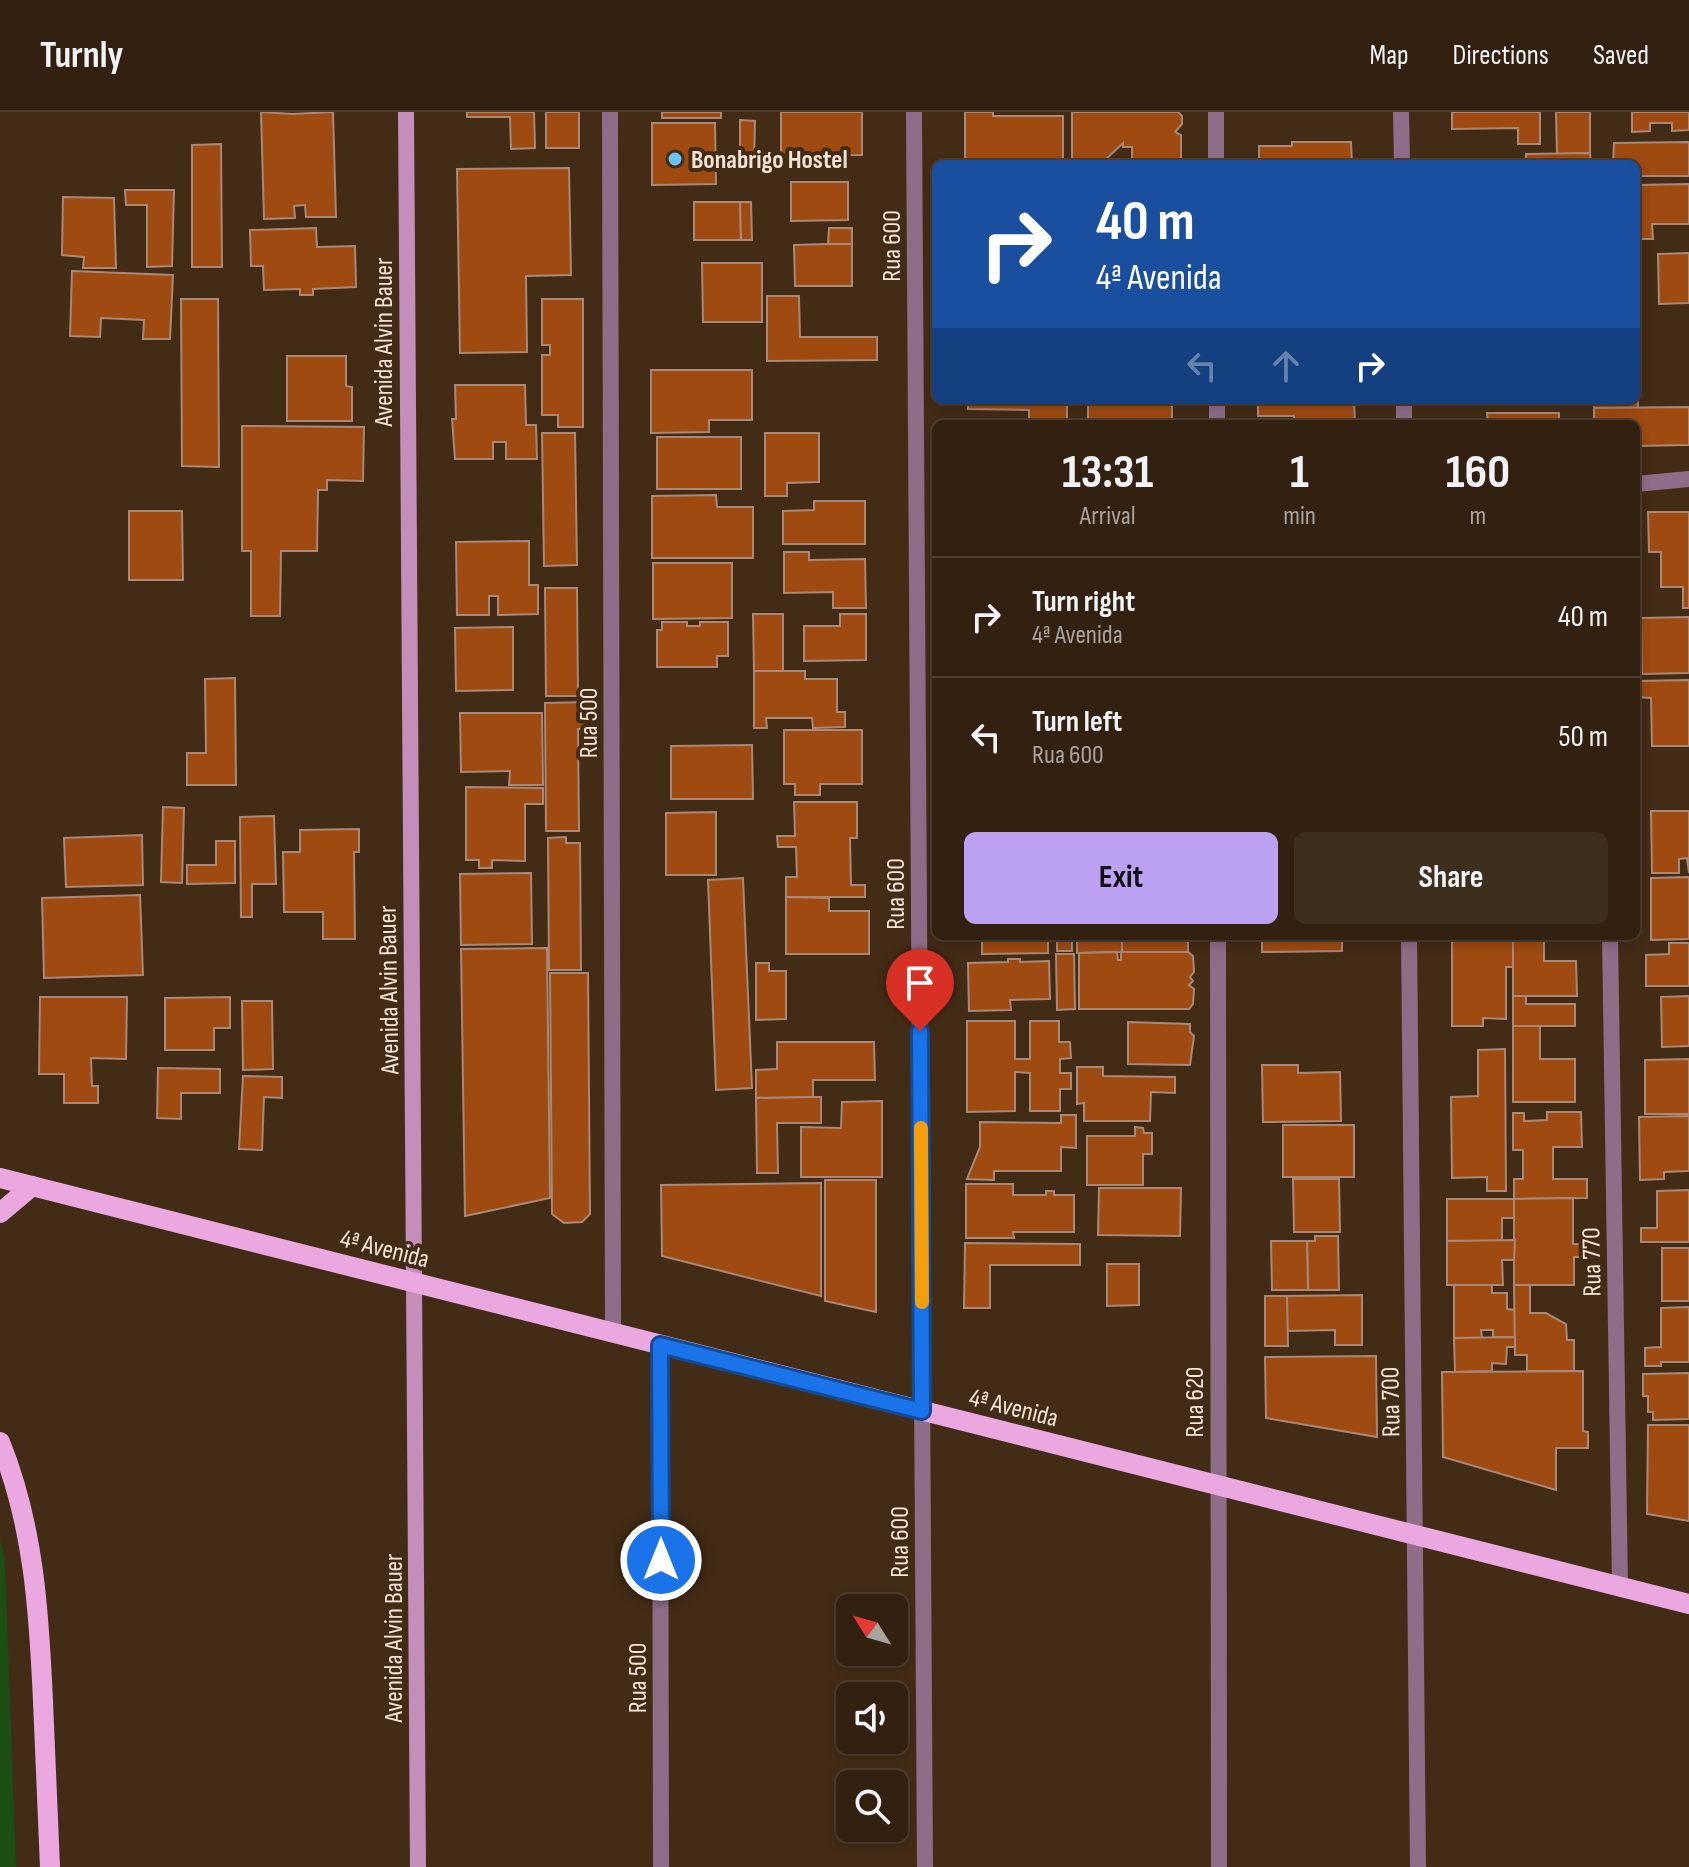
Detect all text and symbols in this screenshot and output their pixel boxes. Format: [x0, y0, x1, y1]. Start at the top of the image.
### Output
text: Turnly [40, 33, 123, 78]
text: Map [1370, 39, 1409, 72]
text: Directions [1453, 39, 1549, 72]
text: Saved [1593, 39, 1649, 72]
place label: Bonabrigo Hostel [691, 145, 848, 176]
marker: Bonabrigo Hostel [666, 150, 684, 168]
text: 40 m [1096, 189, 1195, 256]
icon: right [964, 192, 1068, 296]
street label: Rua 600 [877, 210, 908, 282]
street label: Avenida Alvin Bauer [369, 257, 400, 427]
text: 4ª Avenida [1096, 257, 1222, 300]
icon: left [1180, 344, 1224, 388]
icon: ahead [1264, 344, 1308, 388]
icon: right [1348, 344, 1392, 388]
text: 13:31 [1062, 444, 1153, 501]
text: 1 [1290, 444, 1309, 501]
text: 160 [1446, 444, 1510, 501]
text: Arrival [1080, 501, 1136, 532]
text: min [1283, 501, 1316, 532]
text: m [1470, 501, 1486, 532]
text: Turn right [1032, 584, 1135, 620]
icon: right [964, 595, 1008, 639]
text: 40 m [1558, 599, 1608, 635]
text: 4ª Avenida [1032, 620, 1123, 651]
street label: Rua 500 [574, 688, 605, 758]
text: Turn left [1032, 704, 1122, 740]
icon: left [964, 715, 1008, 759]
text: 50 m [1559, 719, 1608, 755]
text: Rua 600 [1032, 740, 1104, 771]
button: Exit [964, 832, 1278, 924]
button: Share [1294, 832, 1608, 924]
street label: Rua 600 [881, 858, 912, 930]
street label: Avenida Alvin Bauer [373, 905, 406, 1076]
pin [886, 949, 954, 1031]
icon: arrive [898, 961, 942, 1005]
street label: 4ª Avenida [337, 1223, 432, 1275]
street label: Rua 770 [1576, 1227, 1609, 1297]
street label: Rua 700 [1375, 1366, 1408, 1438]
street label: Rua 620 [1180, 1367, 1211, 1437]
street label: 4ª Avenida [966, 1382, 1061, 1434]
street label: Rua 600 [885, 1506, 916, 1578]
position arrow [619, 1518, 703, 1602]
street label: Avenida Alvin Bauer [379, 1553, 410, 1723]
north arrow [836, 1594, 908, 1666]
map controls [836, 1594, 908, 1842]
street label: Rua 500 [623, 1643, 654, 1713]
button: sound [836, 1682, 908, 1754]
button: search [836, 1770, 908, 1842]

